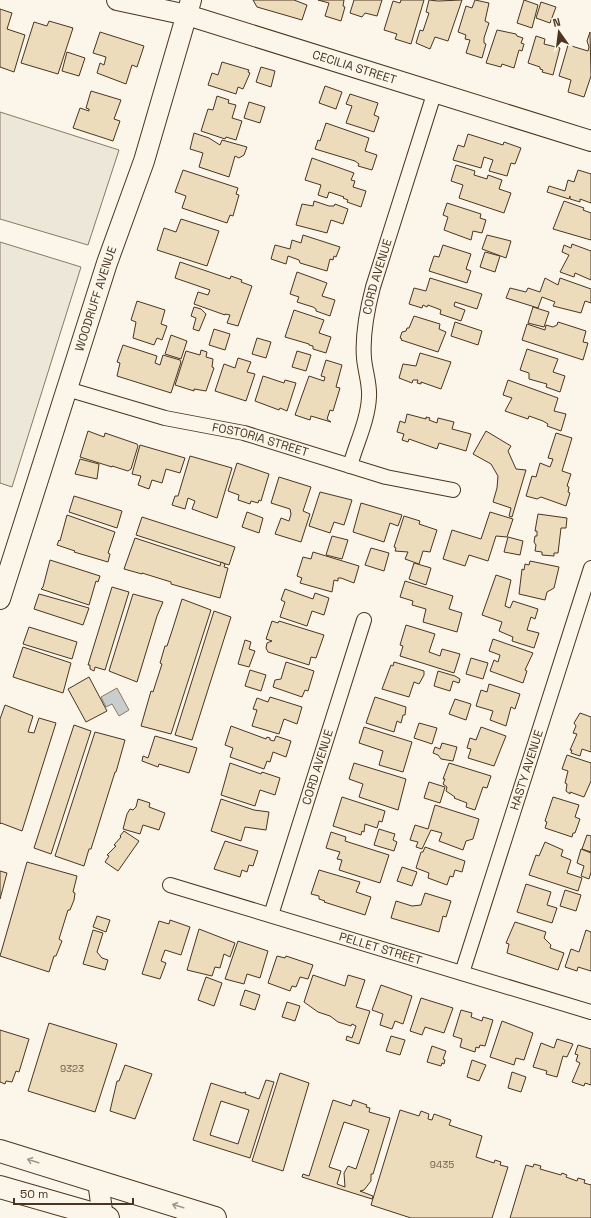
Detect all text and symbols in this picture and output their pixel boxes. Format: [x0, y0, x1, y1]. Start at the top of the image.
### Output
north arrow [539, 12, 579, 52]
text: N [551, 15, 562, 30]
street label: CECILIA STREET [310, 47, 399, 88]
street label: CORD AVENUE [359, 237, 396, 316]
street label: WOODRUFF AVENUE [71, 244, 120, 353]
street label: FOSTORIA STREET [211, 419, 310, 460]
street label: CORD AVENUE [298, 727, 337, 807]
street label: HASTY AVENUE [506, 728, 547, 812]
street label: PELLET STREET [337, 928, 424, 969]
house number: 9323 [60, 1062, 84, 1075]
one-way arrow [27, 1157, 40, 1164]
house number: 9435 [430, 1158, 454, 1171]
scale bar [14, 1180, 133, 1206]
text: 50 m [20, 1186, 48, 1202]
one-way arrow [172, 1202, 184, 1210]

